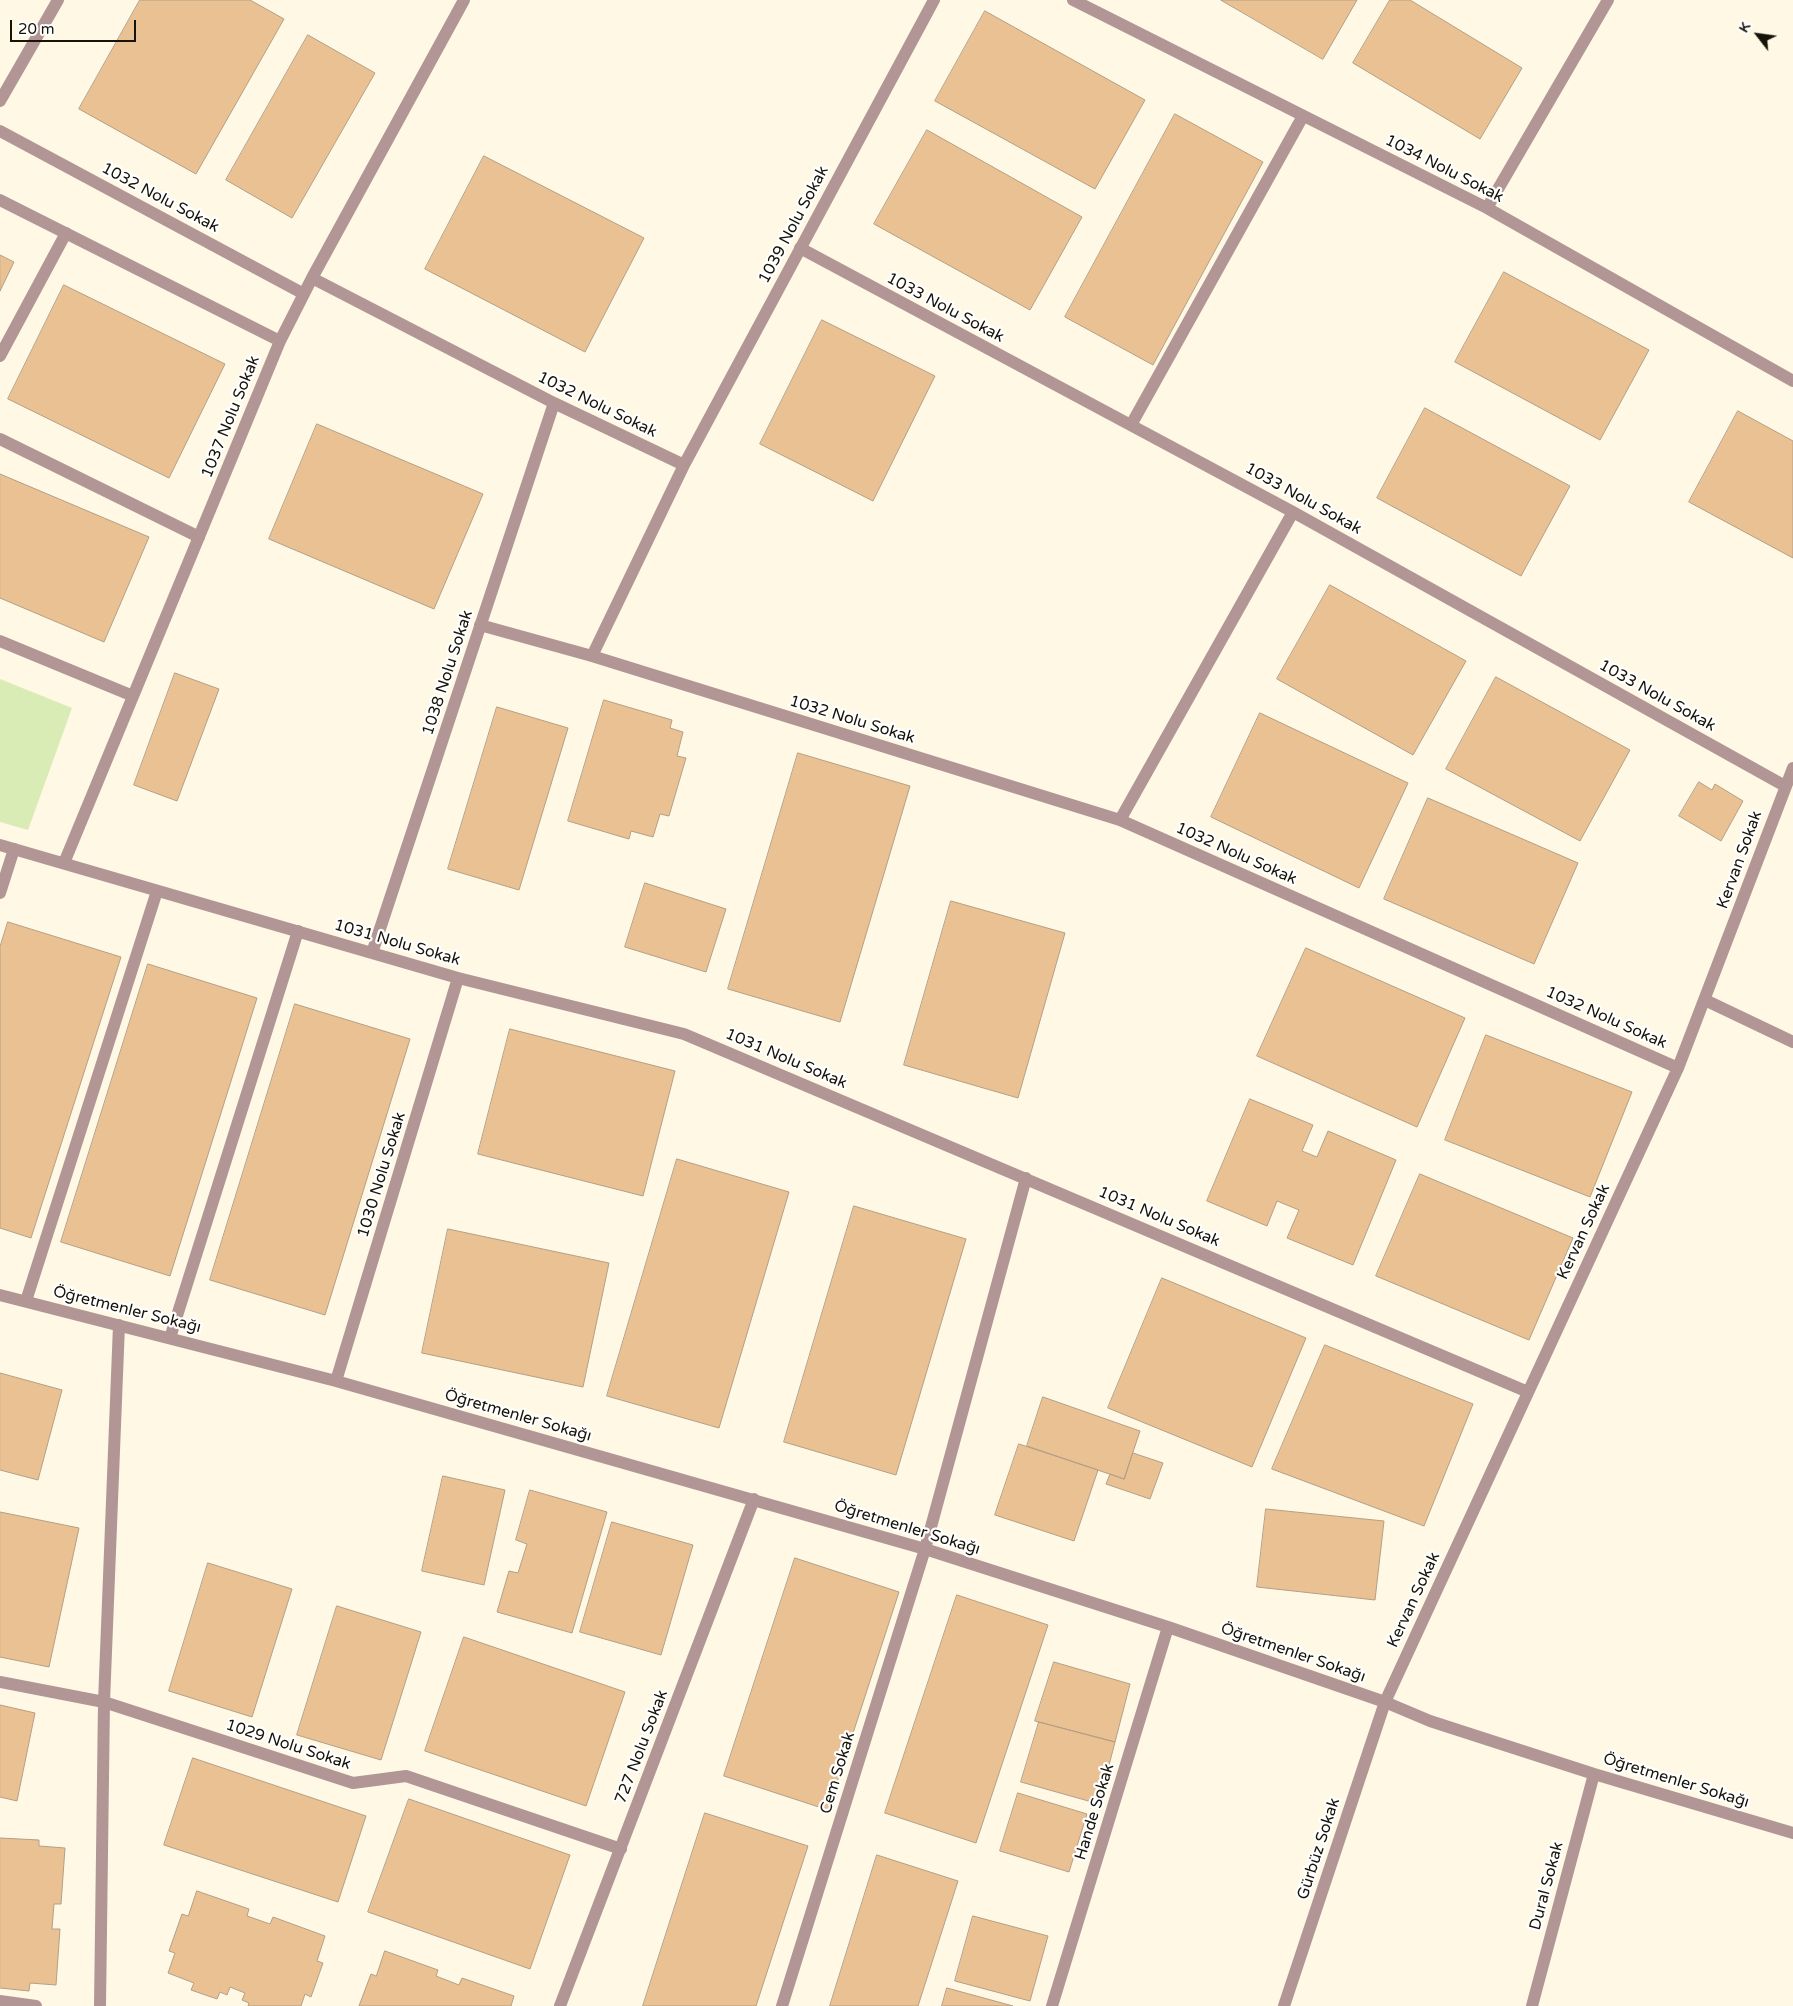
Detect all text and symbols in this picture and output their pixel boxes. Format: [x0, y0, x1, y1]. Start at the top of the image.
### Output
scale bar [12, 10, 139, 42]
north arrow [1733, 10, 1783, 60]
text: K [1735, 19, 1754, 36]
text: 20 m [18, 20, 55, 38]
street label: 1034 Nolu Sokak [1382, 131, 1506, 207]
street label: 1032 Nolu Sokak [98, 159, 222, 237]
street label: 1039 Nolu Sokak [755, 163, 833, 287]
street label: 1033 Nolu Sokak [883, 269, 1007, 347]
street label: 1037 Nolu Sokak [198, 353, 264, 481]
street label: 1032 Nolu Sokak [534, 368, 660, 442]
street label: 1033 Nolu Sokak [1241, 459, 1365, 539]
street label: 1038 Nolu Sokak [419, 608, 477, 738]
street label: 1033 Nolu Sokak [1595, 656, 1719, 736]
street label: 1032 Nolu Sokak [787, 692, 917, 748]
street label: Kervan Sokak [1713, 808, 1767, 912]
street label: 1032 Nolu Sokak [1173, 819, 1299, 889]
street label: 1031 Nolu Sokak [332, 916, 462, 970]
street label: 1032 Nolu Sokak [1543, 983, 1669, 1053]
street label: 1031 Nolu Sokak [722, 1025, 850, 1093]
street label: 1030 Nolu Sokak [354, 1110, 410, 1240]
street label: Kervan Sokak [1554, 1181, 1614, 1283]
street label: 1031 Nolu Sokak [1095, 1183, 1223, 1251]
street label: Öğretmenler Sokağı [51, 1282, 203, 1338]
street label: Öğretmenler Sokağı [442, 1386, 594, 1446]
street label: Öğretmenler Sokağı [832, 1497, 982, 1559]
street label: Kervan Sokak [1384, 1549, 1444, 1651]
street label: Öğretmenler Sokağı [1218, 1619, 1368, 1687]
street label: 727 Nolu Sokak [611, 1687, 673, 1807]
street label: 1029 Nolu Sokak [223, 1716, 353, 1774]
street label: Cem Sokak [816, 1730, 860, 1816]
street label: Öğretmenler Sokağı [1601, 1750, 1751, 1812]
street label: Hande Sokak [1071, 1761, 1119, 1863]
street label: Gürbüz Sokak [1294, 1796, 1344, 1902]
street label: Dural Sokak [1526, 1840, 1568, 1932]

